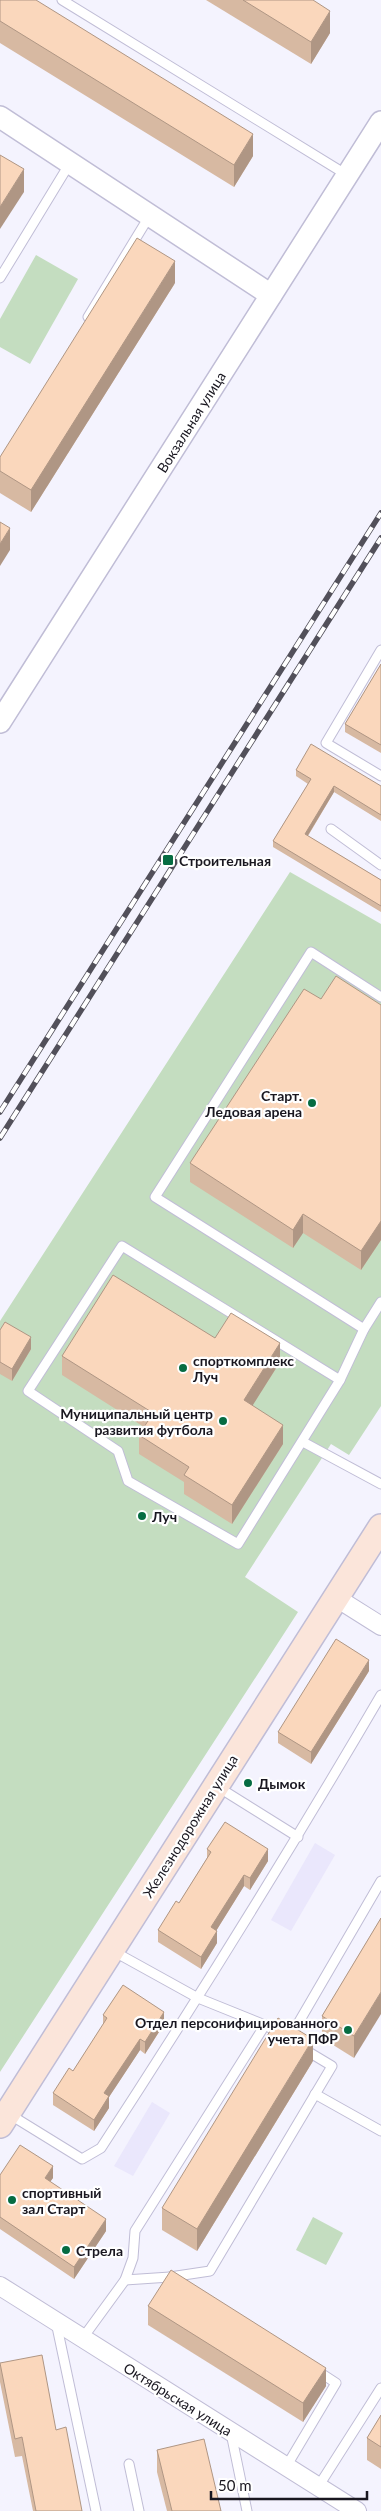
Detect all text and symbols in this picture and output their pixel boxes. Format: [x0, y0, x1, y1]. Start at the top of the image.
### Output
street label: Вокзальная улица [153, 368, 229, 476]
place label: Строительная [179, 852, 271, 869]
marker: Строительная [161, 853, 175, 867]
place label: Старт. Ледовая арена [204, 1087, 302, 1120]
marker: Старт. Ледовая арена [306, 1097, 318, 1109]
place label: спорткомплекс Луч [192, 1352, 294, 1385]
marker: спорткомплекс Луч [177, 1362, 189, 1374]
place label: Муниципальный центр развития футбола [60, 1405, 213, 1438]
marker: Муниципальный центр развития футбола [217, 1415, 229, 1427]
place label: Луч [151, 1508, 177, 1525]
marker: Луч [136, 1510, 148, 1522]
street label: Железнодорожная улица [139, 1751, 241, 1901]
place label: Дымок [258, 1775, 306, 1792]
marker: Дымок [242, 1777, 254, 1789]
place label: Отдел персонифицированного учета ПФР [135, 2014, 338, 2047]
marker: Отдел персонифицированного учета ПФР [342, 2024, 354, 2036]
place label: спортивный зал Старт [22, 2184, 101, 2217]
marker: спортивный зал Старт [6, 2194, 18, 2206]
place label: Стрела [76, 2242, 123, 2259]
marker: Стрела [60, 2244, 72, 2256]
street label: Октябрьская улица [121, 2359, 235, 2439]
scale bar [211, 2468, 367, 2500]
text: 50 m [218, 2476, 252, 2494]

